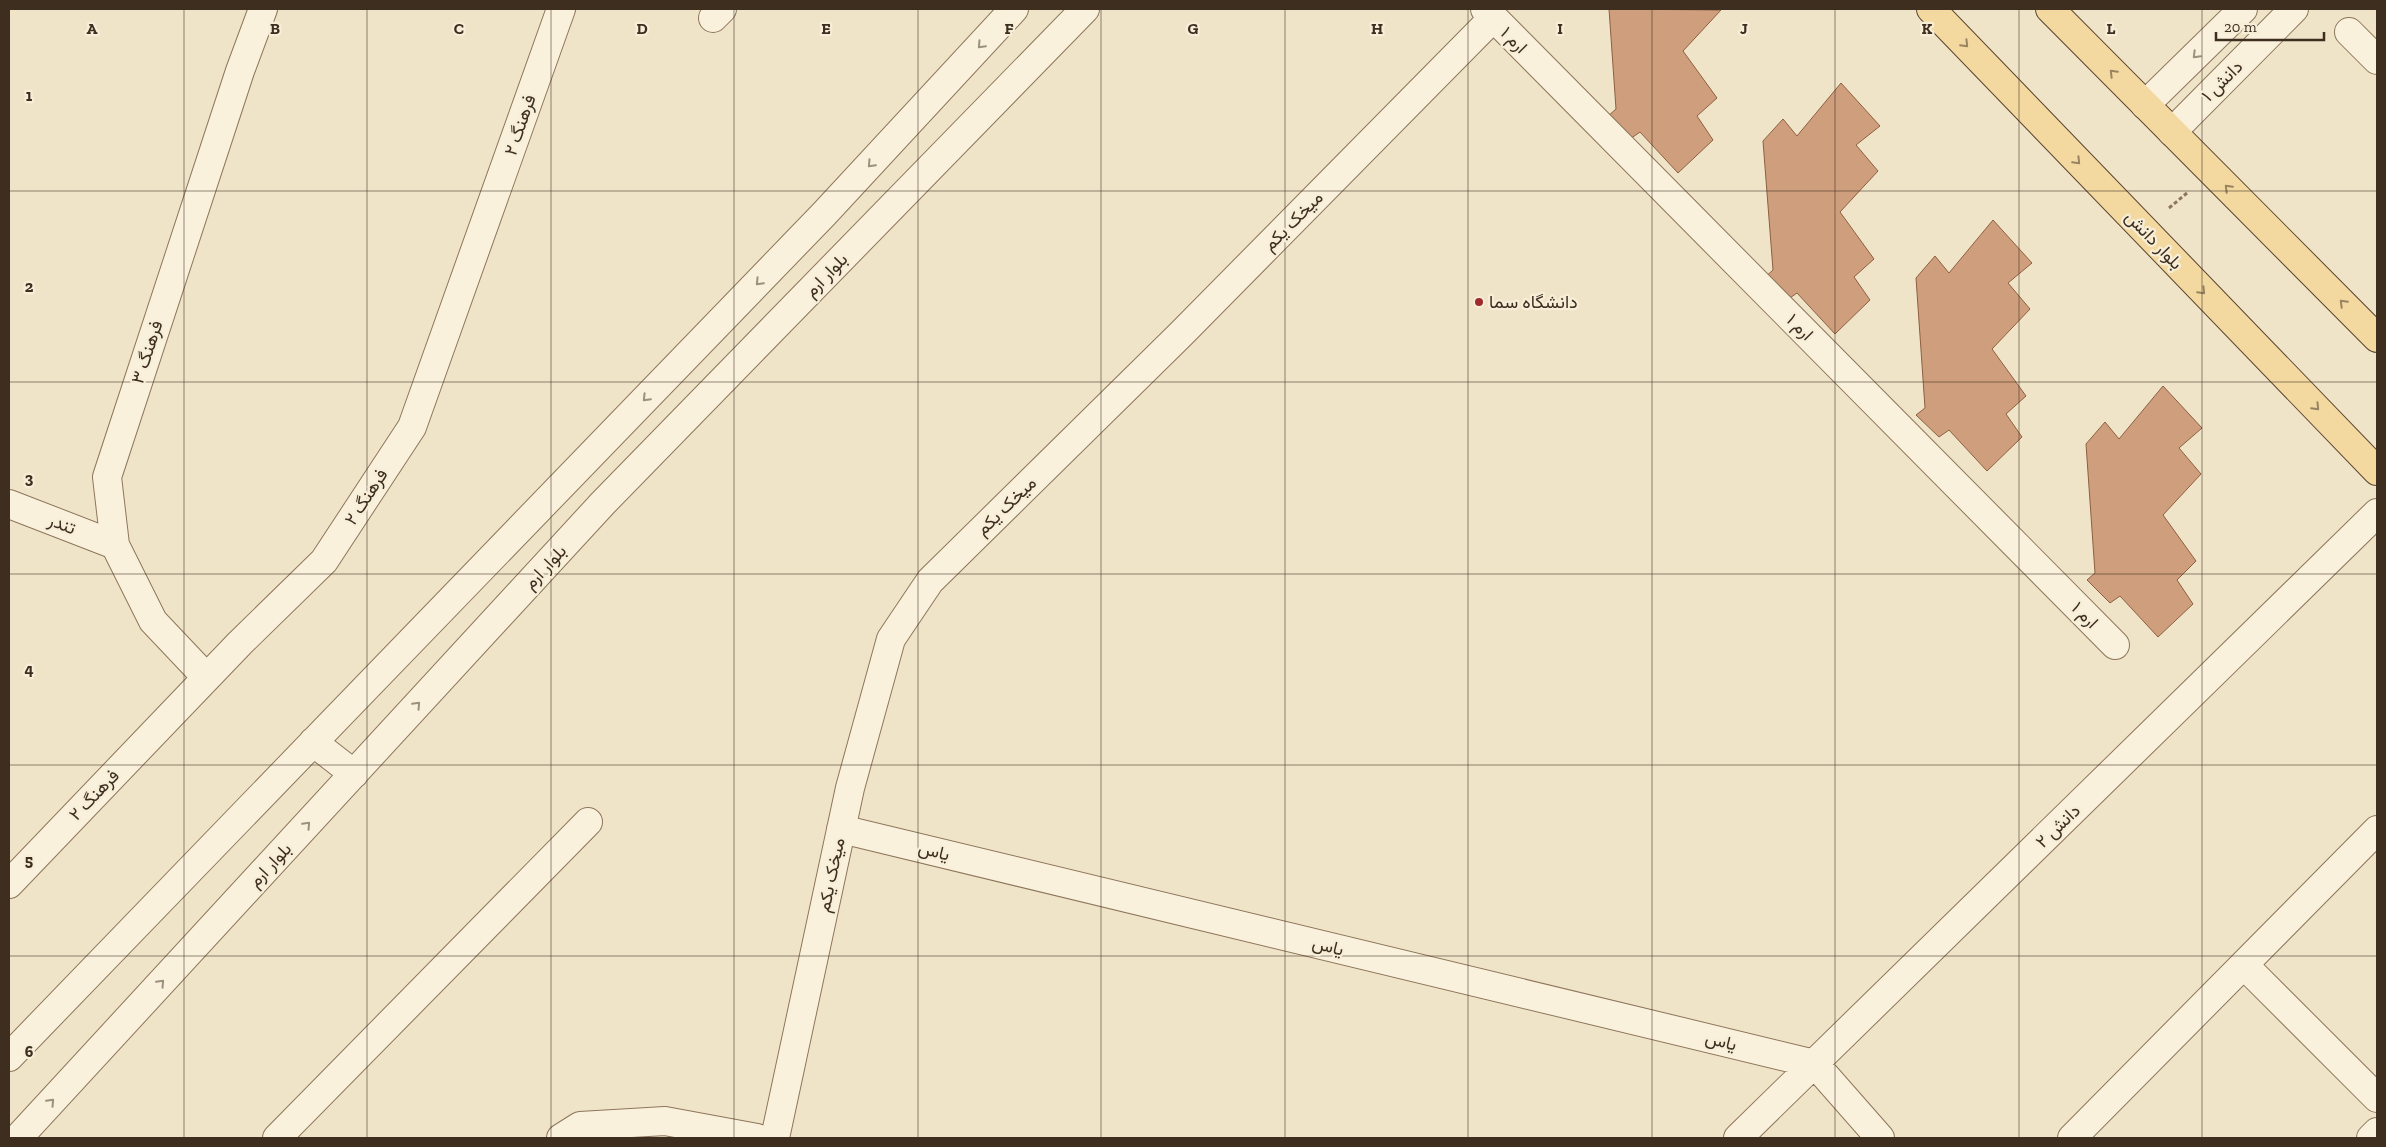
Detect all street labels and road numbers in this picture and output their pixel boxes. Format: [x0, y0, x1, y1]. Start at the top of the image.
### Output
street label: ارم ۱ [1495, 22, 1532, 59]
street label: دانش ۱ [2197, 56, 2247, 106]
street label: فرهنگ ۲ [499, 92, 541, 158]
street label: میخک یکم [1258, 186, 1328, 256]
street label: بلوار دانش [2121, 206, 2187, 274]
street label: بلوار ارم [800, 248, 853, 302]
street label: ارم ۱ [1781, 309, 1818, 346]
street label: فرهنگ ۳ [126, 318, 168, 386]
street label: فرهنگ ۲ [340, 465, 392, 529]
street label: میخک یکم [971, 472, 1042, 541]
street label: تندر [44, 508, 79, 539]
street label: بلوار ارم [519, 540, 572, 595]
street label: ارم ۱ [2066, 597, 2103, 634]
street label: فرهنگ ۲ [64, 765, 124, 825]
street label: دانش ۲ [2031, 799, 2085, 853]
street label: میخک یکم [812, 836, 851, 914]
street label: یاس [916, 837, 952, 865]
street label: بلوار ارم [244, 838, 297, 893]
street label: یاس [1310, 932, 1346, 960]
street label: یاس [1703, 1027, 1739, 1055]

